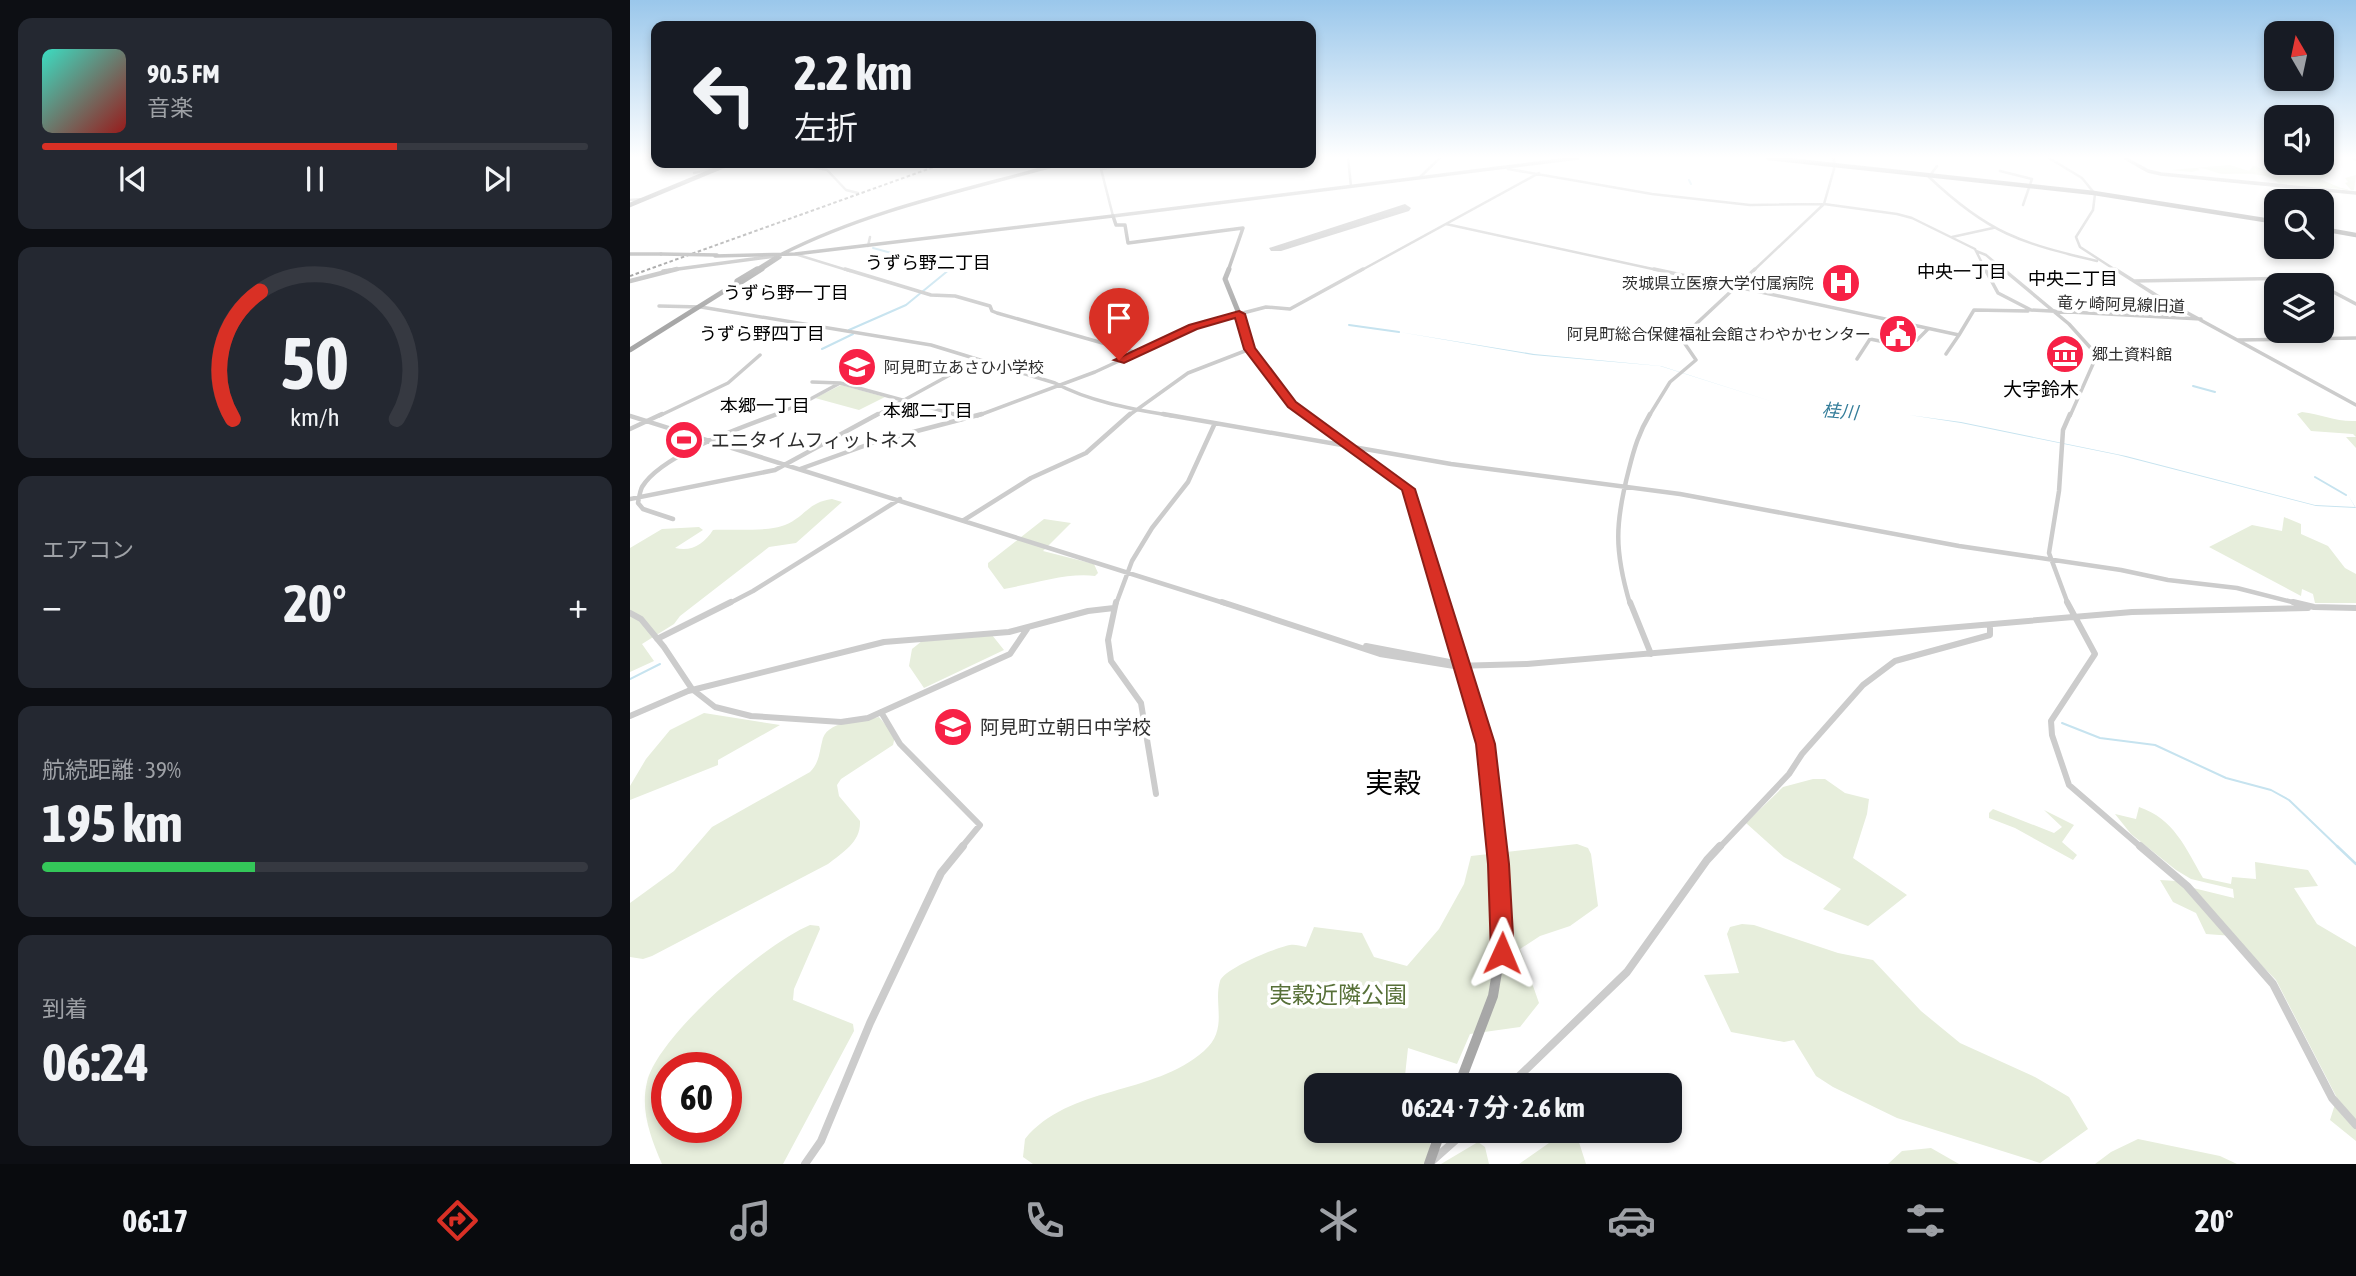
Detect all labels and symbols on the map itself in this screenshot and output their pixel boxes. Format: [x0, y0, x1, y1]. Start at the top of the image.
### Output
north arrow [2264, 21, 2334, 91]
district label: うずら野二丁目 [865, 252, 991, 273]
district label: 中央一丁目 [1917, 261, 2007, 282]
hospital icon: 茨城県立医療大学付属病院 [1820, 262, 1862, 304]
district label: 中央二丁目 [2028, 268, 2118, 289]
place label: 茨城県立医療大学付属病院 [1622, 274, 1814, 292]
district label: うずら野一丁目 [723, 282, 849, 303]
pin [1089, 288, 1149, 360]
street label: 竜ヶ崎阿見線旧道 [2057, 293, 2185, 315]
public building icon: 阿見町総合保健福祉会館さわやかセンター [1877, 313, 1919, 355]
district label: うずら野四丁目 [699, 323, 825, 344]
place label: 阿見町総合保健福祉会館さわやかセンター [1567, 325, 1871, 343]
museum icon: 郷土資料館 [2044, 333, 2086, 375]
place label: 郷土資料館 [2092, 345, 2172, 363]
school or university icon: 阿見町立あさひ小学校 [836, 346, 878, 388]
place label: 阿見町立あさひ小学校 [884, 358, 1044, 376]
district label: 大字鈴木 [2003, 378, 2079, 400]
district label: 本郷一丁目 [720, 395, 810, 416]
water label: 桂川 [1821, 399, 1861, 423]
district label: 本郷二丁目 [883, 400, 973, 421]
sports icon: エニタイムフィットネス [663, 419, 705, 461]
place label: エニタイムフィットネス [711, 429, 918, 451]
school or university icon: 阿見町立朝日中学校 [932, 706, 974, 748]
place label: 阿見町立朝日中学校 [980, 716, 1151, 738]
district label: 実穀 [1365, 767, 1421, 799]
position arrow [1465, 916, 1539, 990]
park label: 実穀近隣公園 [1269, 982, 1407, 1008]
speed limit sign: 60 [651, 1052, 742, 1143]

